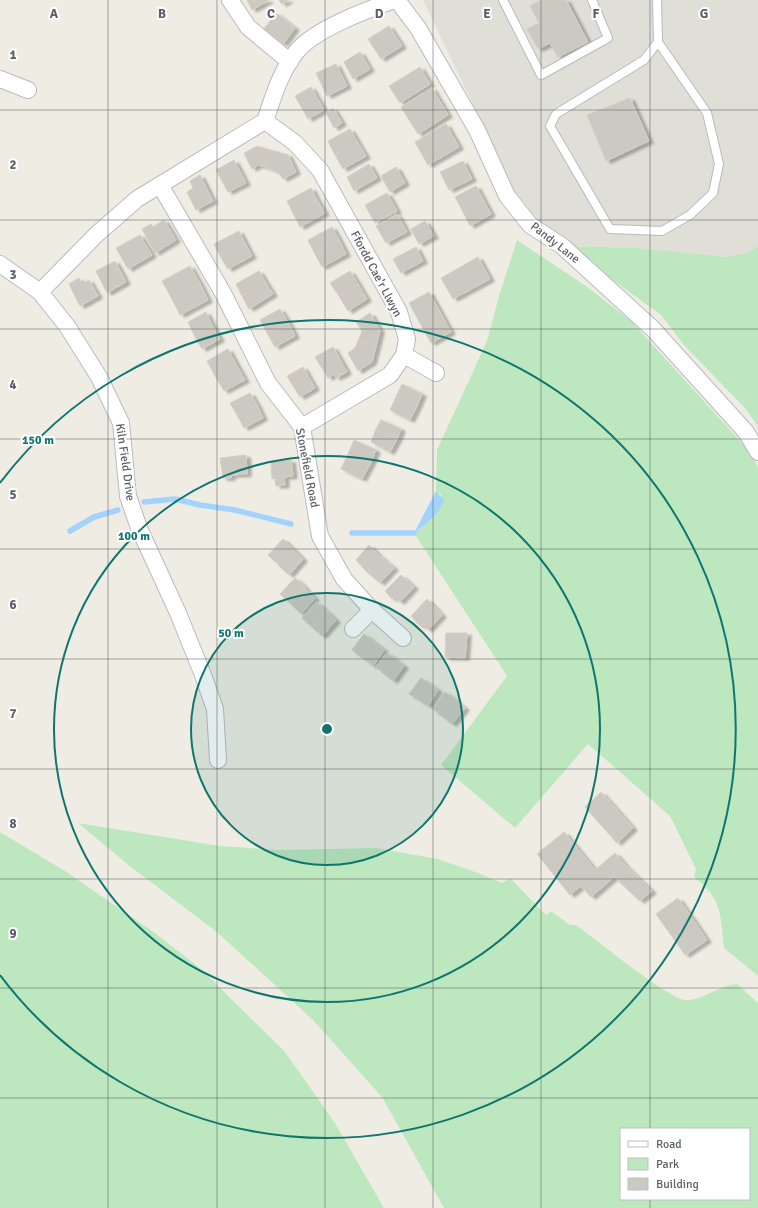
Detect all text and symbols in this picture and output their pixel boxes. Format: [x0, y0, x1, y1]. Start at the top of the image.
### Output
text: A [50, 6, 59, 22]
text: B [158, 6, 166, 22]
text: C [267, 6, 275, 22]
text: D [375, 6, 384, 22]
text: E [483, 6, 491, 22]
text: F [593, 6, 600, 22]
text: G [700, 6, 708, 22]
text: 1 [9, 47, 17, 63]
text: 2 [9, 157, 17, 173]
street label: Pandy Lane [527, 219, 583, 267]
street label: Ffordd Cae'r Llwyn [347, 228, 405, 320]
text: 3 [9, 267, 17, 283]
text: 4 [9, 377, 17, 393]
street label: Kiln Field Drive [112, 422, 138, 502]
street label: Stonefield Road [292, 427, 322, 509]
text: 150 m [22, 433, 54, 448]
text: 5 [9, 487, 17, 503]
text: 100 m [118, 529, 150, 544]
text: 6 [9, 597, 17, 613]
text: 50 m [218, 626, 244, 641]
text: 7 [9, 706, 17, 722]
centre of rings [320, 722, 334, 736]
text: 8 [9, 816, 17, 832]
text: 9 [9, 926, 17, 942]
legend [620, 1128, 750, 1200]
text: Road [656, 1137, 682, 1152]
text: Park [656, 1157, 679, 1172]
text: Building [656, 1177, 699, 1192]

